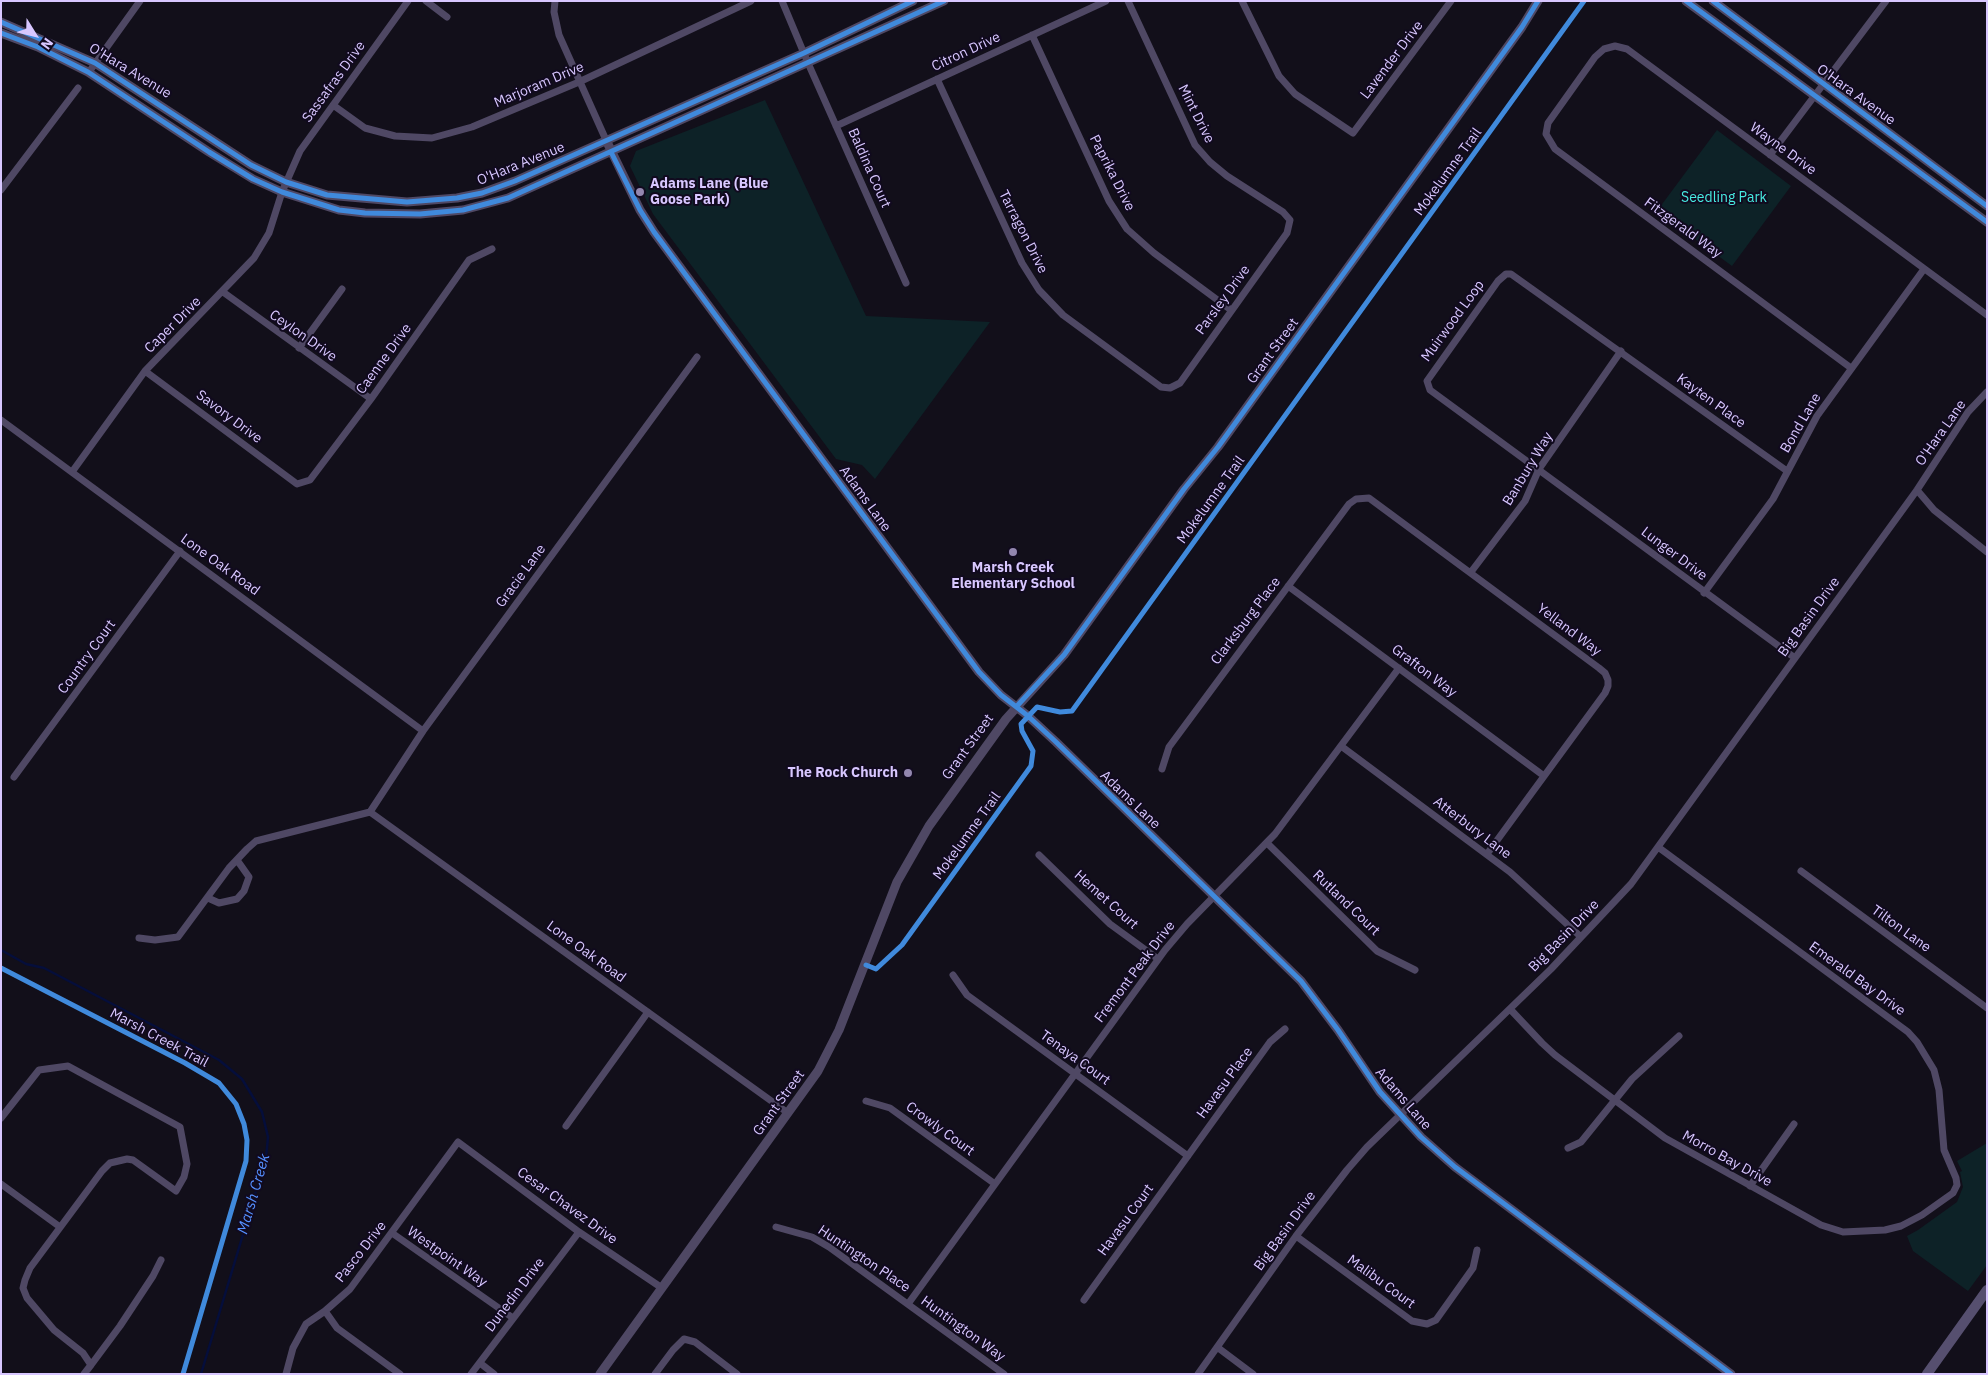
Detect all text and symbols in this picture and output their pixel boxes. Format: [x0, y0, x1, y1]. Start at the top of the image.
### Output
north arrow [10, 10, 60, 60]
street label: Lavender Drive [1357, 18, 1427, 102]
street label: Citron Drive [929, 29, 1003, 75]
text: N [37, 34, 57, 53]
street label: Sassafras Drive [299, 38, 369, 126]
street label: O'Hara Avenue [86, 40, 174, 102]
street label: Marjoram Drive [492, 59, 586, 111]
street label: O'Hara Avenue [1813, 61, 1899, 129]
street label: Mint Drive [1174, 82, 1218, 146]
street label: Wayne Drive [1746, 119, 1820, 179]
street label: Mokelumne Trail [1411, 125, 1485, 219]
street label: Baldina Court [844, 126, 894, 210]
street label: Paprika Drive [1086, 132, 1138, 214]
street label: O'Hara Avenue [475, 139, 567, 189]
place label: Adams Lane (Blue Goose Park) [650, 176, 768, 208]
marker: Adams Lane (Blue Goose Park) [634, 186, 646, 198]
street label: Tarragon Drive [995, 188, 1051, 276]
park label: Seedling Park [1681, 190, 1767, 206]
street label: Fitzgerald Way [1641, 194, 1725, 262]
street label: Parsley Drive [1192, 262, 1254, 338]
street label: Muirwood Loop [1418, 277, 1488, 365]
street label: Caper Drive [141, 293, 205, 357]
street label: Ceylon Drive [266, 307, 340, 365]
street label: Grant Street [1244, 315, 1302, 387]
street label: Caenne Drive [353, 320, 415, 398]
street label: Kayten Place [1673, 370, 1749, 432]
street label: Savory Drive [193, 387, 265, 447]
street label: Bond Lane [1777, 390, 1825, 456]
street label: O'Hara Lane [1912, 397, 1970, 469]
street label: Banbury Way [1499, 429, 1557, 509]
street label: Mokelumne Trail [1174, 453, 1248, 547]
street label: Adams Lane [836, 463, 894, 535]
street label: Lunger Drive [1638, 524, 1710, 584]
street label: Lone Oak Road [177, 531, 263, 599]
street label: Gracie Lane [492, 541, 550, 611]
marker: Marsh Creek Elementary School [1007, 546, 1019, 558]
place label: Marsh Creek Elementary School [951, 560, 1075, 592]
street label: Clarksburg Place [1208, 574, 1284, 668]
street label: Big Basin Drive [1775, 574, 1843, 660]
street label: Yelland Way [1533, 600, 1605, 660]
street label: Country Court [54, 617, 120, 697]
street label: Grafton Way [1388, 641, 1460, 701]
street label: Grant Street [939, 711, 997, 783]
place label: The Rock Church [788, 765, 898, 781]
marker: The Rock Church [902, 767, 914, 779]
street label: Adams Lane [1096, 767, 1164, 833]
street label: Mokelumne Trail [930, 789, 1004, 883]
street label: Atterbury Lane [1430, 793, 1514, 863]
street label: Hemet Court [1071, 867, 1141, 933]
street label: Rutland Court [1309, 867, 1383, 939]
street label: Big Basin Drive [1525, 896, 1603, 976]
street label: Tilton Lane [1868, 902, 1934, 956]
street label: Lone Oak Road [543, 918, 629, 986]
street label: Fremont Peak Drive [1091, 918, 1179, 1026]
street label: Emerald Bay Drive [1805, 938, 1909, 1020]
street label: Marsh Creek Trail [107, 1005, 211, 1071]
street label: Tenaya Court [1037, 1027, 1113, 1089]
street label: Havasu Place [1194, 1044, 1256, 1122]
street label: Adams Lane [1371, 1064, 1435, 1134]
street label: Grant Street [750, 1067, 808, 1139]
street label: Crowly Court [902, 1098, 978, 1160]
street label: Morro Bay Drive [1679, 1127, 1775, 1191]
water label: Marsh Creek [234, 1152, 274, 1236]
street label: Cesar Chavez Drive [514, 1164, 620, 1248]
street label: Havasu Court [1094, 1181, 1158, 1259]
street label: Big Basin Drive [1251, 1188, 1319, 1274]
street label: Pasco Drive [332, 1218, 390, 1286]
street label: Huntington Place [815, 1222, 913, 1296]
street label: Westpoint Way [404, 1223, 490, 1291]
street label: Malibu Court [1344, 1252, 1418, 1312]
street label: Dunedin Drive [482, 1255, 548, 1335]
street label: Huntington Way [918, 1293, 1008, 1365]

